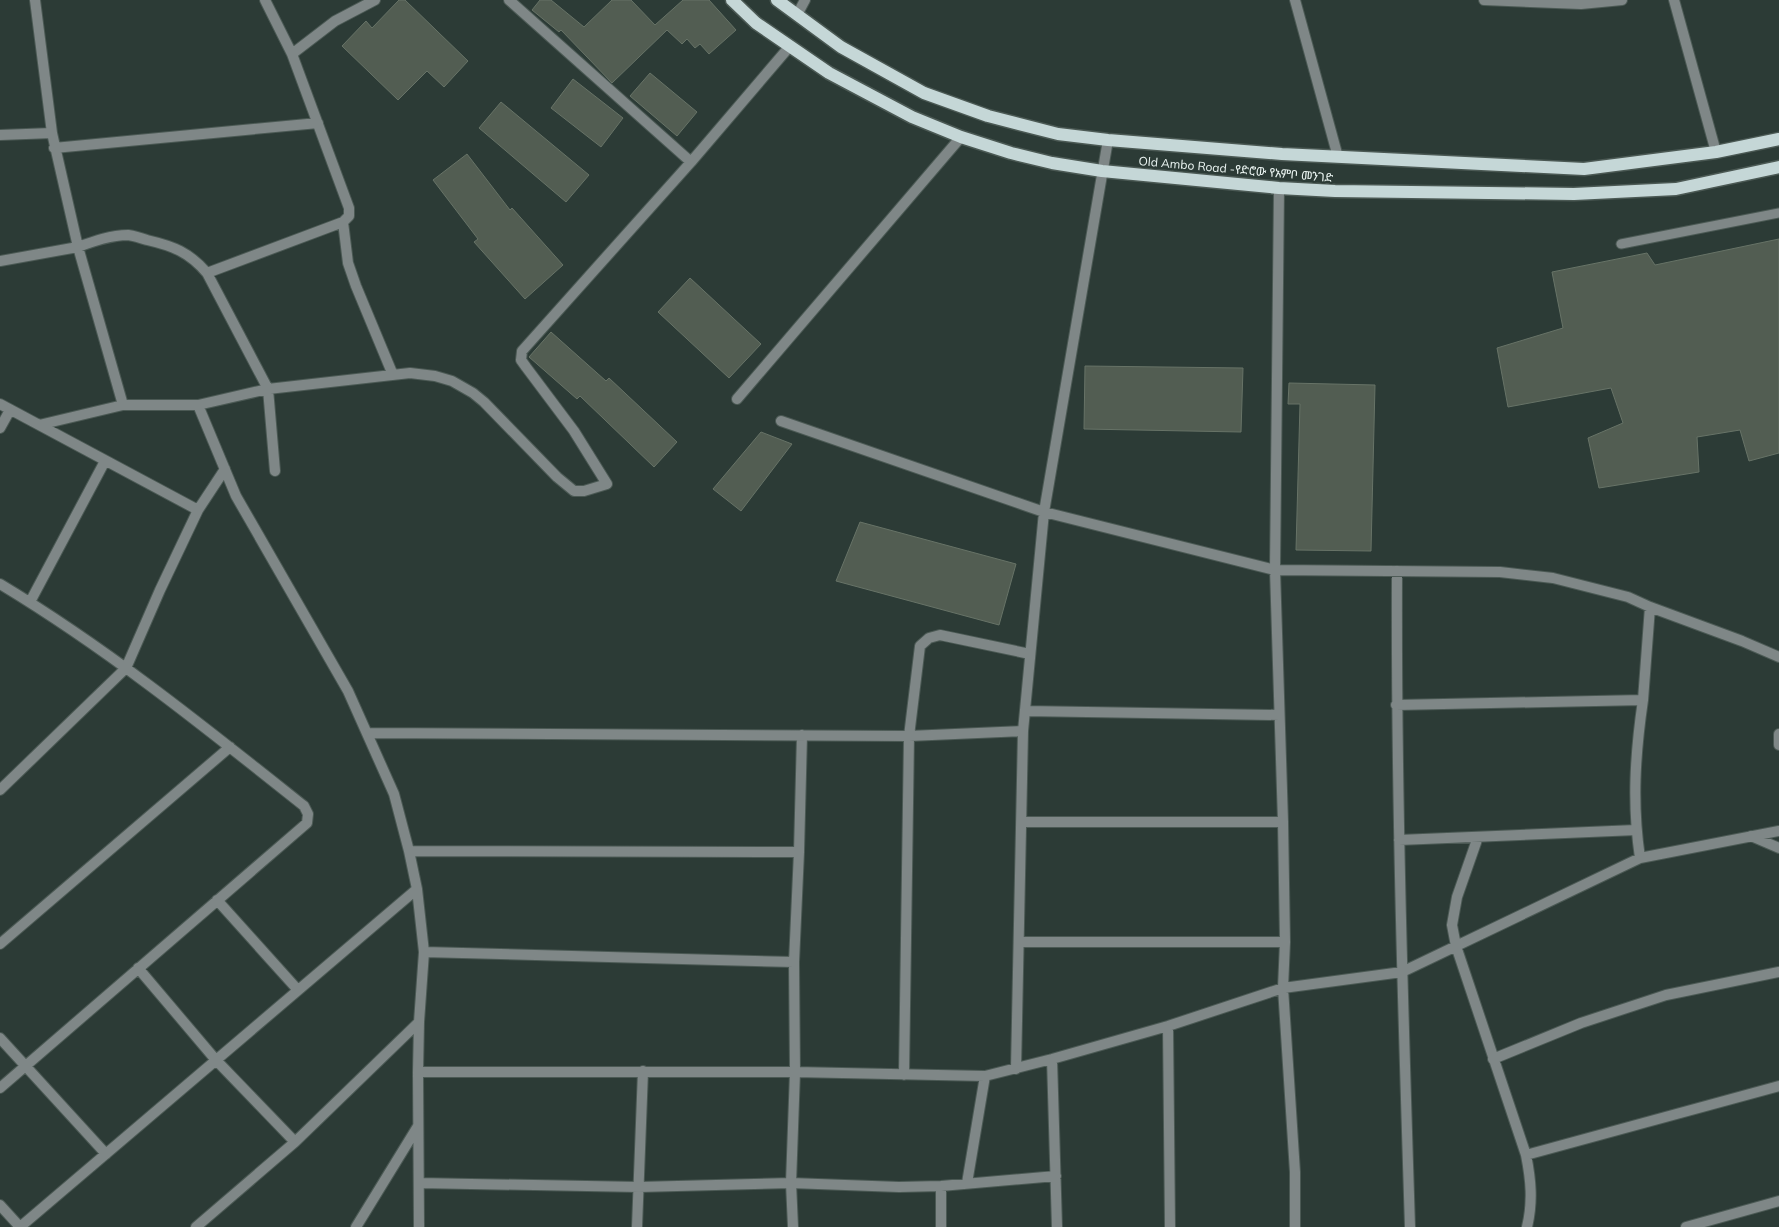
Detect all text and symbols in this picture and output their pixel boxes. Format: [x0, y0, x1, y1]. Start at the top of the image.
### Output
street label: Old Ambo Road -የድሮው የአምቦ መንገድ [1138, 153, 1334, 185]

